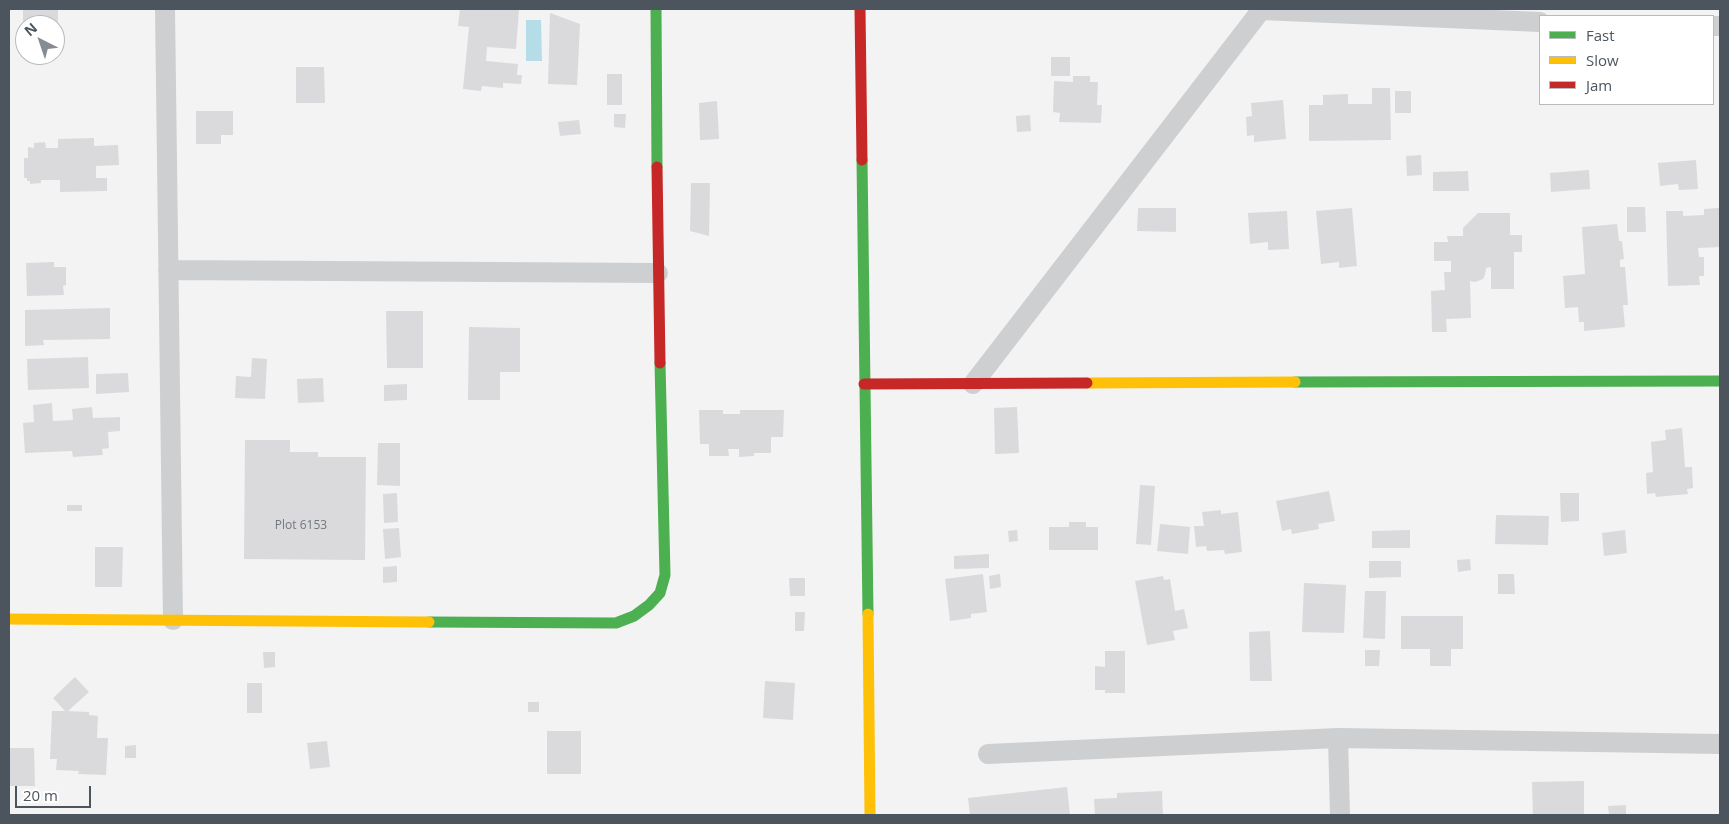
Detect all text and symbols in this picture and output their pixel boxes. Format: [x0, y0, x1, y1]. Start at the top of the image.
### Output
north arrow [15, 15, 65, 65]
legend [1539, 15, 1714, 105]
text: N [20, 18, 41, 40]
text: Fast [1586, 25, 1615, 45]
text: Slow [1586, 50, 1619, 70]
text: Jam [1586, 75, 1612, 95]
house number: Plot 6153 [275, 519, 327, 533]
scale bar [18, 776, 94, 808]
text: 20 m [23, 785, 58, 805]

